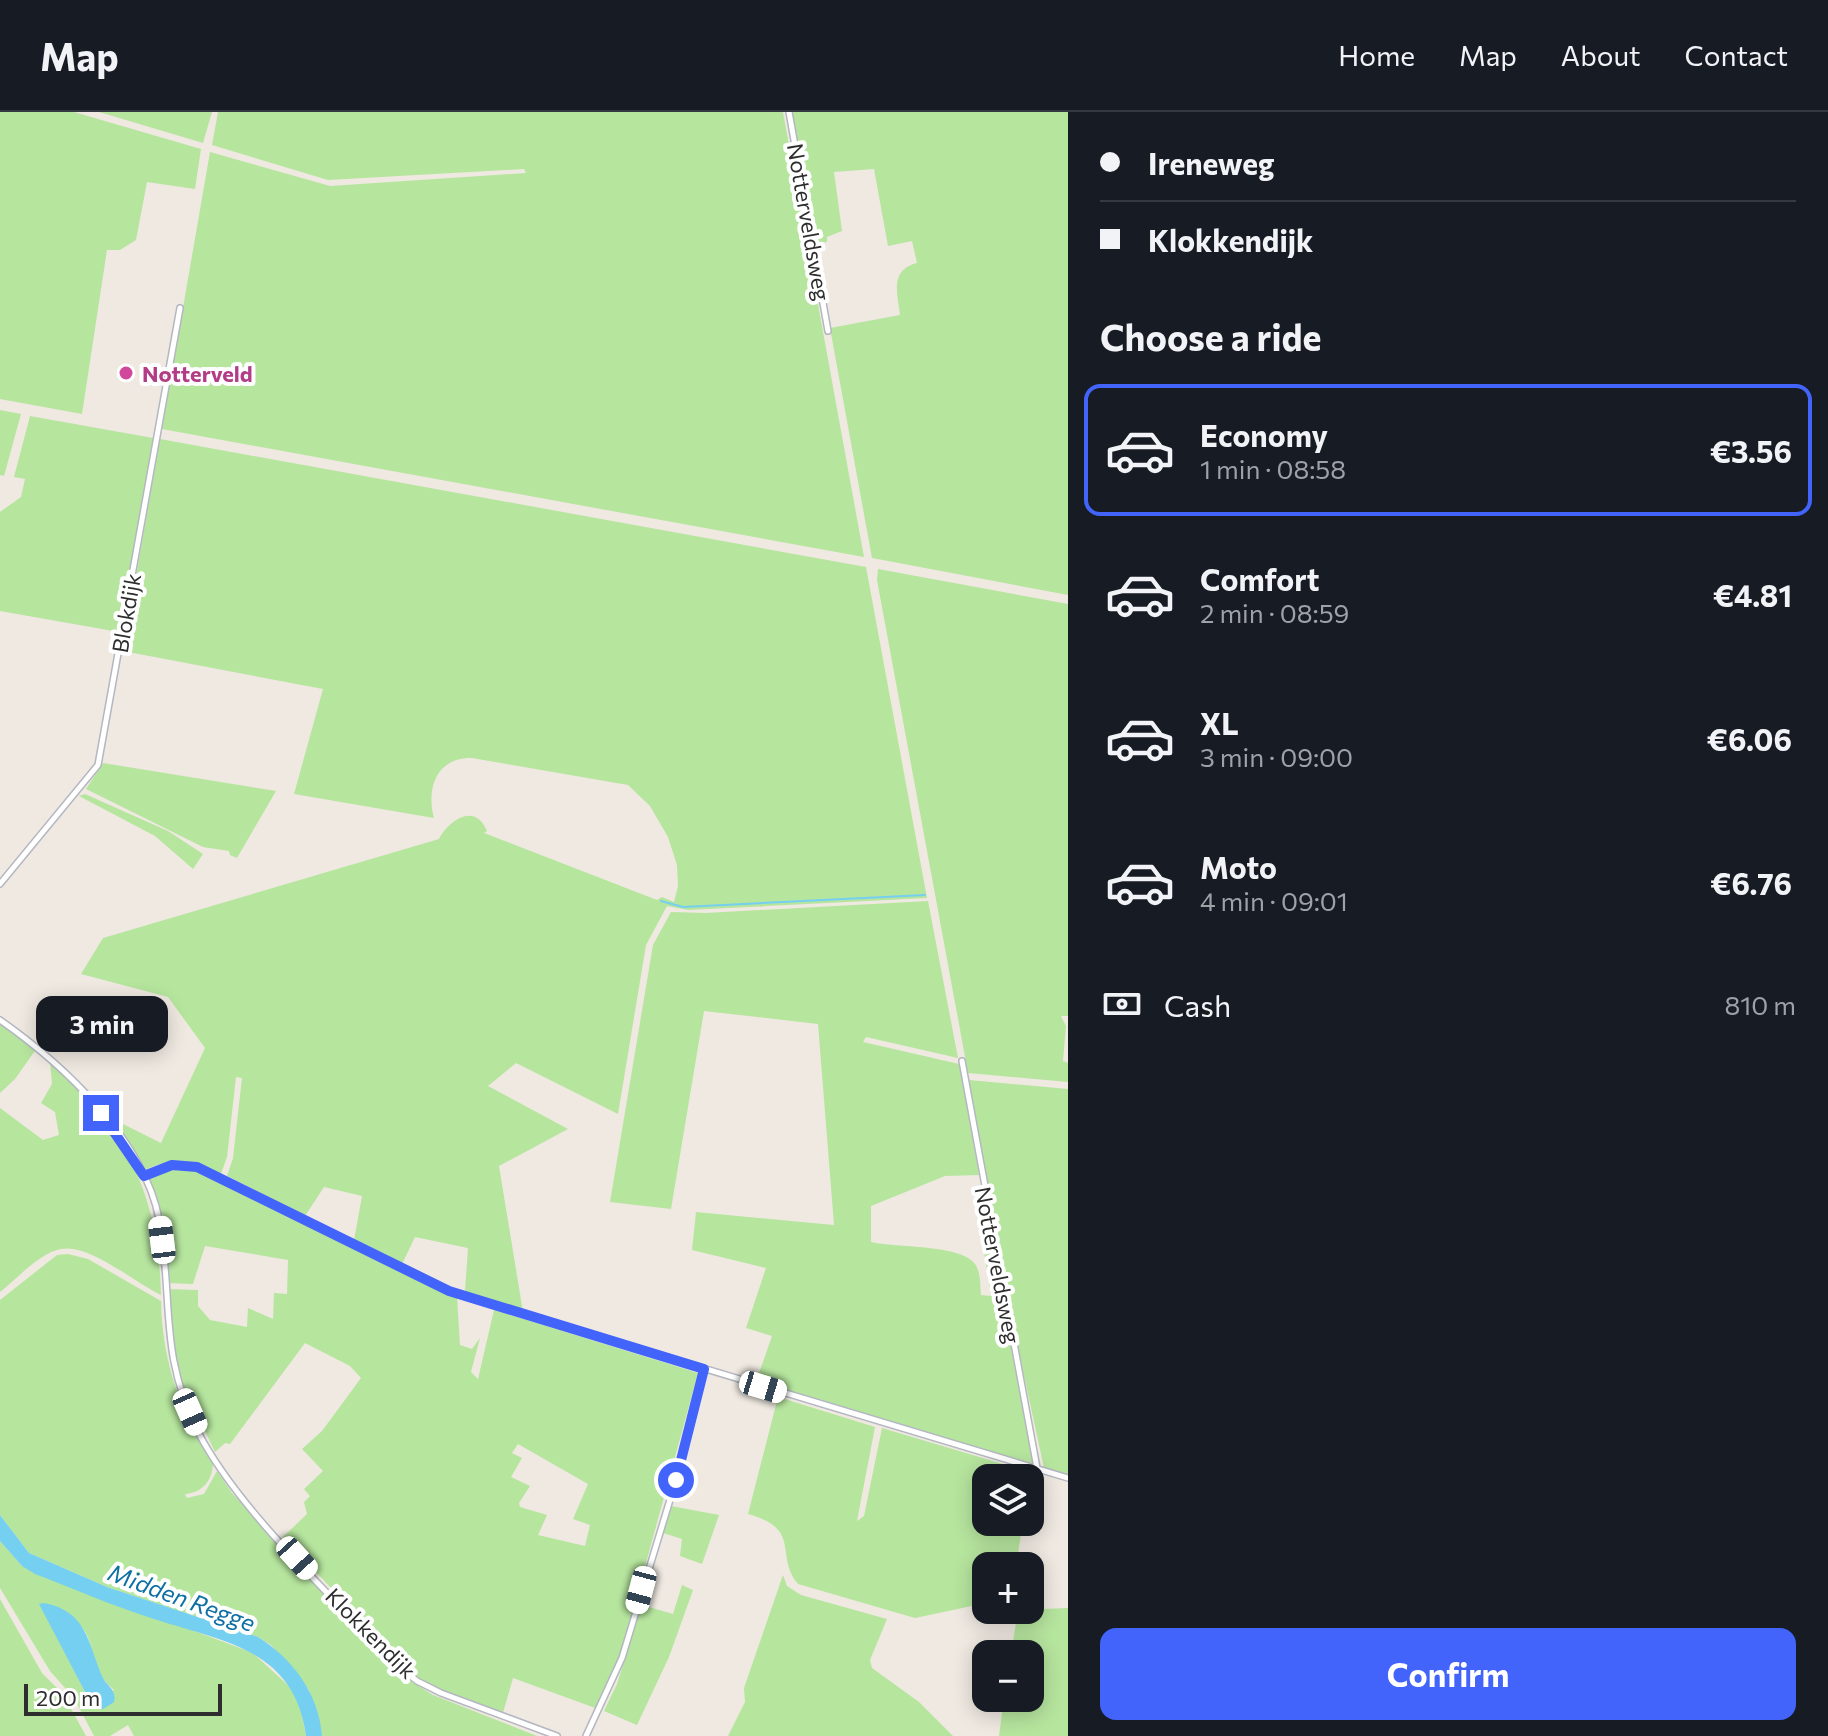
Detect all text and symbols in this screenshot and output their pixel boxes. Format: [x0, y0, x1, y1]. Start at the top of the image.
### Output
text: Map [40, 32, 119, 79]
text: Home [1338, 38, 1415, 72]
text: Map [1459, 38, 1517, 72]
text: About [1561, 38, 1641, 72]
text: Contact [1685, 38, 1788, 72]
street label: Notterveldsweg [782, 141, 836, 303]
text: Ireneweg [1148, 144, 1274, 181]
text: Klokkendijk [1148, 221, 1313, 258]
text: Choose a ride [1100, 314, 1321, 358]
place label: Notterveld [142, 360, 253, 387]
marker: Notterveld [117, 364, 135, 382]
icon: car [1104, 414, 1176, 486]
text: Economy [1200, 416, 1328, 453]
text: €3.56 [1710, 432, 1792, 469]
text: 1 min · 08:58 [1200, 453, 1346, 484]
icon: car [1104, 558, 1176, 630]
text: Comfort [1200, 560, 1319, 597]
street label: Blokdijk [106, 571, 146, 655]
text: €4.81 [1713, 576, 1792, 613]
text: 2 min · 08:59 [1200, 597, 1349, 628]
icon: car [1104, 702, 1176, 774]
text: XL [1200, 704, 1239, 741]
text: €6.06 [1707, 720, 1792, 757]
text: 3 min · 09:00 [1200, 741, 1353, 772]
icon: car [1104, 846, 1176, 918]
text: Moto [1200, 848, 1277, 885]
text: €6.76 [1710, 864, 1792, 901]
text: 4 min · 09:01 [1200, 885, 1348, 916]
icon: cash [1100, 982, 1144, 1026]
text: Cash [1164, 986, 1231, 1023]
text: 810 m [1724, 989, 1796, 1020]
callout: 3 min [35, 997, 167, 1053]
text: 3 min [69, 1008, 135, 1039]
route end [83, 1095, 119, 1131]
street label: Notterveldsweg [970, 1184, 1026, 1346]
car [147, 1215, 177, 1265]
car [737, 1369, 789, 1405]
car [169, 1385, 211, 1439]
route start [658, 1462, 694, 1498]
map controls [972, 1464, 1044, 1712]
button: layers [972, 1464, 1044, 1536]
car [272, 1532, 322, 1584]
button: + [972, 1552, 1044, 1624]
water label: Midden Regge [105, 1557, 260, 1637]
car [623, 1564, 659, 1616]
street label: Klokkendijk [320, 1582, 422, 1684]
button: Confirm [1100, 1628, 1796, 1720]
button: − [972, 1640, 1044, 1712]
scale bar [24, 1680, 222, 1716]
text: 200 m [36, 1684, 100, 1711]

